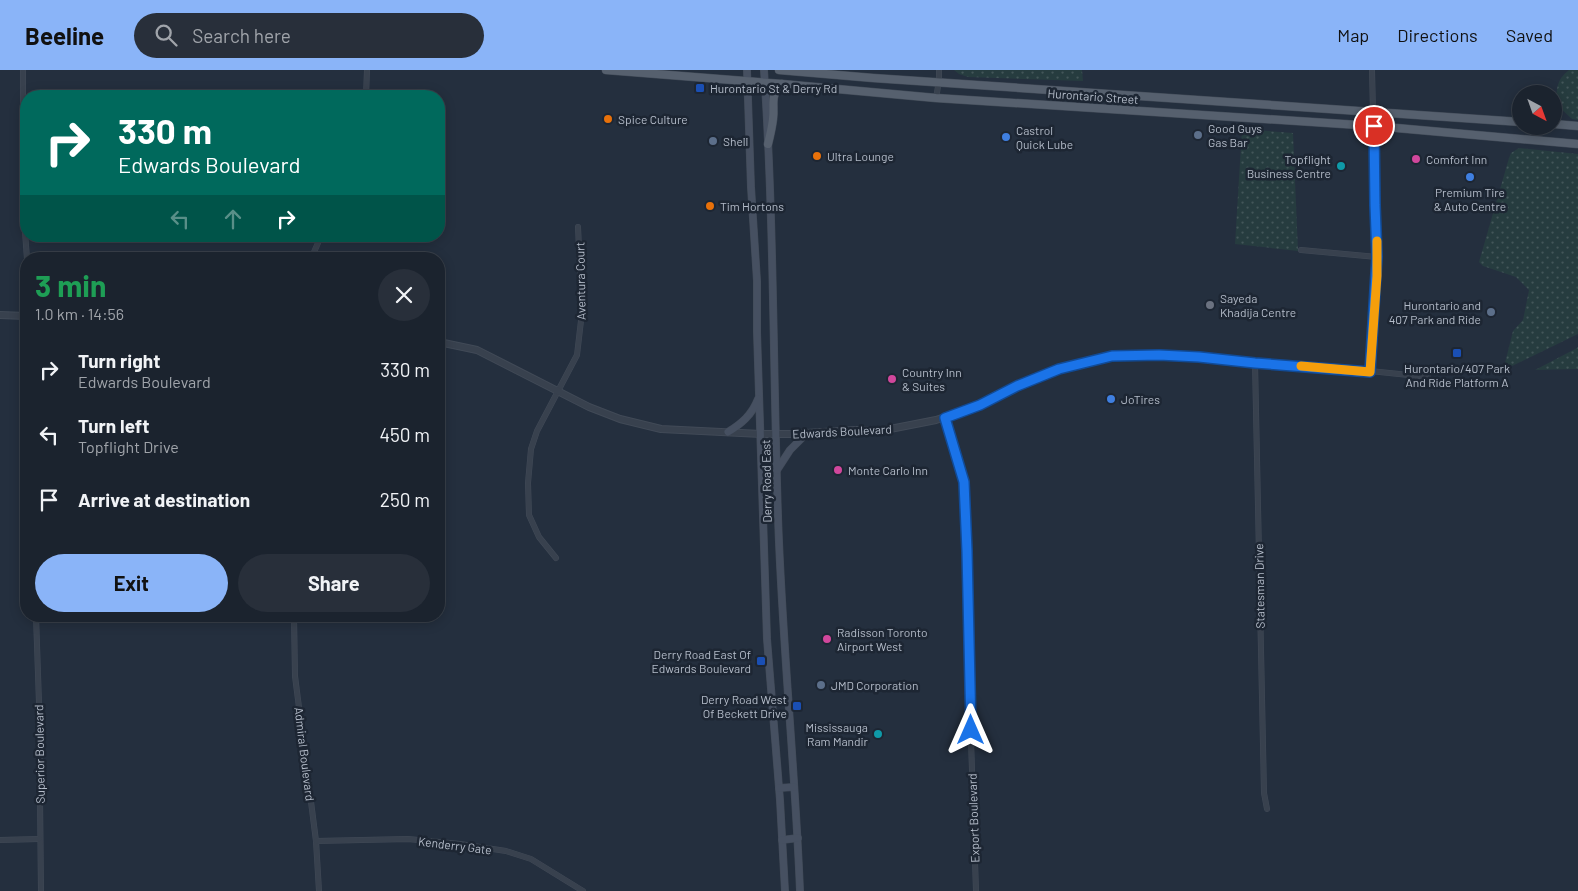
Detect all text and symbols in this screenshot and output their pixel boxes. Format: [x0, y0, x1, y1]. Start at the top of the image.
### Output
search box [134, 13, 484, 58]
text: Beeline [25, 21, 104, 50]
icon: search [152, 21, 180, 49]
text: Search here [192, 24, 291, 47]
text: Map [1337, 24, 1369, 46]
text: Directions [1397, 24, 1478, 46]
text: Saved [1506, 24, 1553, 46]
place label: Hurontario St & Derry Rd [710, 81, 837, 95]
marker: Hurontario St & Derry Rd [694, 82, 706, 94]
north arrow [1512, 85, 1562, 135]
map controls [1512, 85, 1562, 135]
street label: Hurontario Street [1047, 86, 1139, 106]
pin [1353, 105, 1395, 147]
text: 330 m [118, 109, 212, 151]
icon: right [35, 110, 100, 175]
place label: Spice Culture [618, 112, 688, 126]
icon: arrive [1360, 112, 1388, 140]
marker: Spice Culture [602, 113, 614, 125]
place label: Good Guys Gas Bar [1208, 121, 1262, 149]
place label: Castrol Quick Lube [1016, 123, 1073, 151]
marker: Good Guys Gas Bar [1192, 129, 1204, 141]
marker: Castrol Quick Lube [1000, 131, 1012, 143]
place label: Shell [723, 134, 748, 148]
marker: Shell [707, 135, 719, 147]
place label: Ultra Lounge [827, 149, 894, 163]
marker: Ultra Lounge [811, 150, 823, 162]
text: Edwards Boulevard [118, 151, 301, 177]
place label: Topflight Business Centre [1247, 152, 1331, 180]
place label: Comfort Inn [1426, 152, 1487, 166]
marker: Comfort Inn [1410, 153, 1422, 165]
marker: Topflight Business Centre [1335, 160, 1347, 172]
marker: Premium Tire & Auto Centre [1464, 171, 1476, 183]
place label: Premium Tire & Auto Centre [1434, 185, 1506, 213]
place label: Tim Hortons [720, 199, 784, 213]
marker: Tim Hortons [704, 200, 716, 212]
icon: left [166, 205, 194, 233]
icon: ahead [219, 205, 247, 233]
icon: right [272, 205, 300, 233]
street label: Aventura Court [572, 242, 588, 320]
text: 3 min [35, 267, 106, 303]
button: close [378, 269, 430, 321]
place label: Sayeda Khadija Centre [1220, 291, 1296, 319]
place label: Hurontario and 407 Park and Ride [1389, 298, 1481, 326]
marker: Sayeda Khadija Centre [1204, 299, 1216, 311]
text: 1.0 km · 14:56 [35, 304, 124, 323]
marker: Hurontario and 407 Park and Ride [1485, 306, 1497, 318]
marker: Hurontario/407 Park And Ride Platform A [1451, 347, 1463, 359]
text: Turn right [78, 349, 160, 372]
icon: right [35, 356, 63, 384]
text: 330 m [380, 358, 430, 381]
place label: Hurontario/407 Park And Ride Platform A [1404, 361, 1510, 389]
place label: Country Inn & Suites [902, 365, 962, 393]
text: Edwards Boulevard [78, 372, 211, 391]
marker: Country Inn & Suites [886, 373, 898, 385]
place label: JoTires [1121, 392, 1160, 406]
marker: JoTires [1105, 393, 1117, 405]
text: Turn left [78, 414, 149, 437]
icon: left [35, 421, 63, 449]
street label: Edwards Boulevard [792, 421, 892, 441]
text: 450 m [380, 423, 430, 446]
text: Topflight Drive [78, 437, 179, 456]
street label: Derry Road East [758, 439, 774, 523]
place label: Monte Carlo Inn [848, 463, 928, 477]
marker: Monte Carlo Inn [832, 464, 844, 476]
icon: arrive [35, 486, 63, 514]
text: Arrive at destination [78, 488, 250, 511]
text: 250 m [380, 488, 430, 511]
street label: Statesman Drive [1251, 543, 1267, 629]
button: Exit [35, 554, 228, 612]
button: Share [238, 554, 430, 612]
place label: Radisson Toronto Airport West [837, 625, 927, 653]
marker: Radisson Toronto Airport West [821, 633, 833, 645]
place label: Derry Road East Of Edwards Boulevard [651, 647, 751, 675]
marker: Derry Road East Of Edwards Boulevard [755, 655, 767, 667]
place label: JMD Corporation [831, 678, 918, 692]
marker: JMD Corporation [815, 679, 827, 691]
place label: Derry Road West Of Beckett Drive [701, 692, 787, 720]
marker: Derry Road West Of Beckett Drive [791, 700, 803, 712]
position arrow [944, 703, 996, 755]
street label: Superior Boulevard [31, 704, 47, 804]
street label: Admiral Boulevard [292, 706, 318, 802]
place label: Mississauga Ram Mandir [805, 720, 869, 748]
marker: Mississauga Ram Mandir [872, 728, 884, 740]
street label: Export Boulevard [964, 773, 982, 863]
street label: Kenderry Gate [418, 834, 492, 856]

